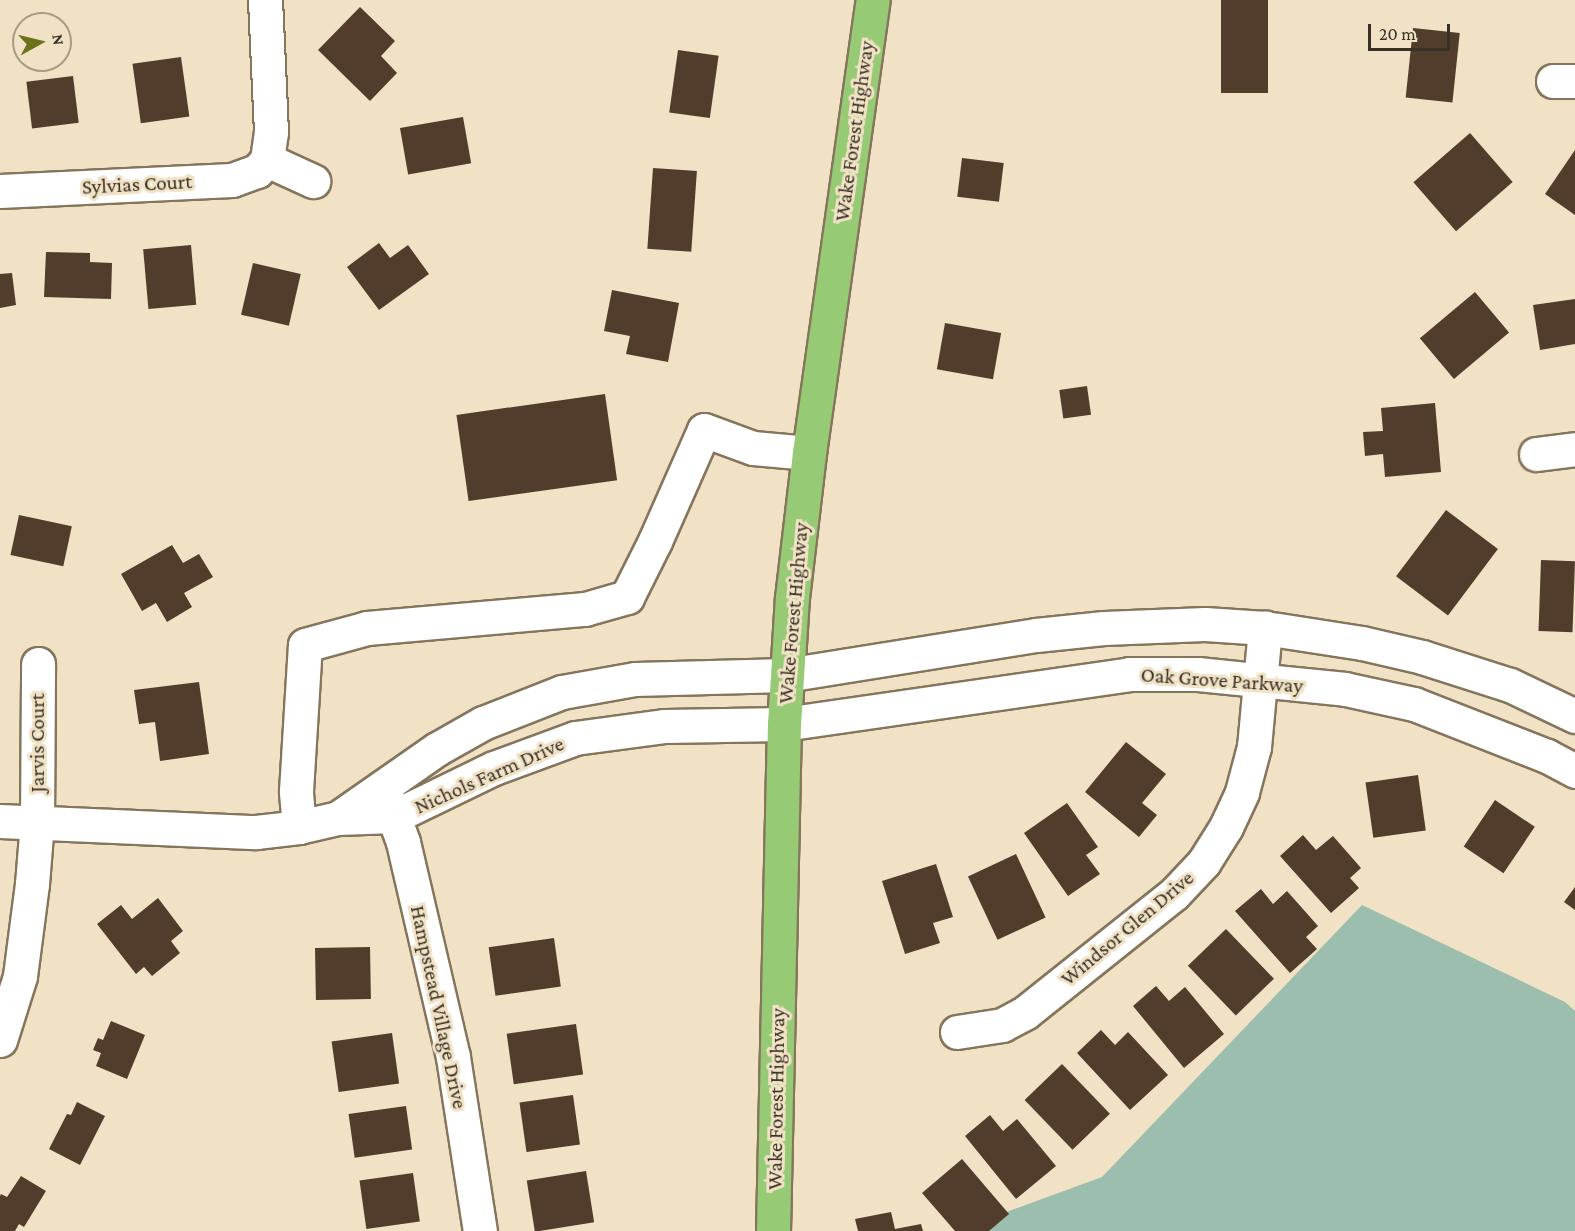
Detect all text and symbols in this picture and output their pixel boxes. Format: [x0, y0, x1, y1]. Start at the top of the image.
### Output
north arrow [12, 12, 72, 72]
scale bar [1371, 12, 1454, 50]
text: 20 m [1379, 24, 1416, 44]
text: N [49, 33, 68, 46]
street label: Wake Forest Highway [829, 39, 879, 223]
street label: Sylvias Court [81, 169, 193, 199]
street label: Wake Forest Highway [773, 521, 813, 705]
street label: Oak Grove Parkway [1140, 662, 1304, 698]
street label: Jarvis Court [24, 693, 50, 793]
street label: Nichols Farm Drive [410, 731, 568, 819]
street label: Windsor Glen Drive [1055, 865, 1199, 991]
street label: Hampstead Village Drive [405, 903, 473, 1111]
street label: Wake Forest Highway [762, 1008, 790, 1190]

